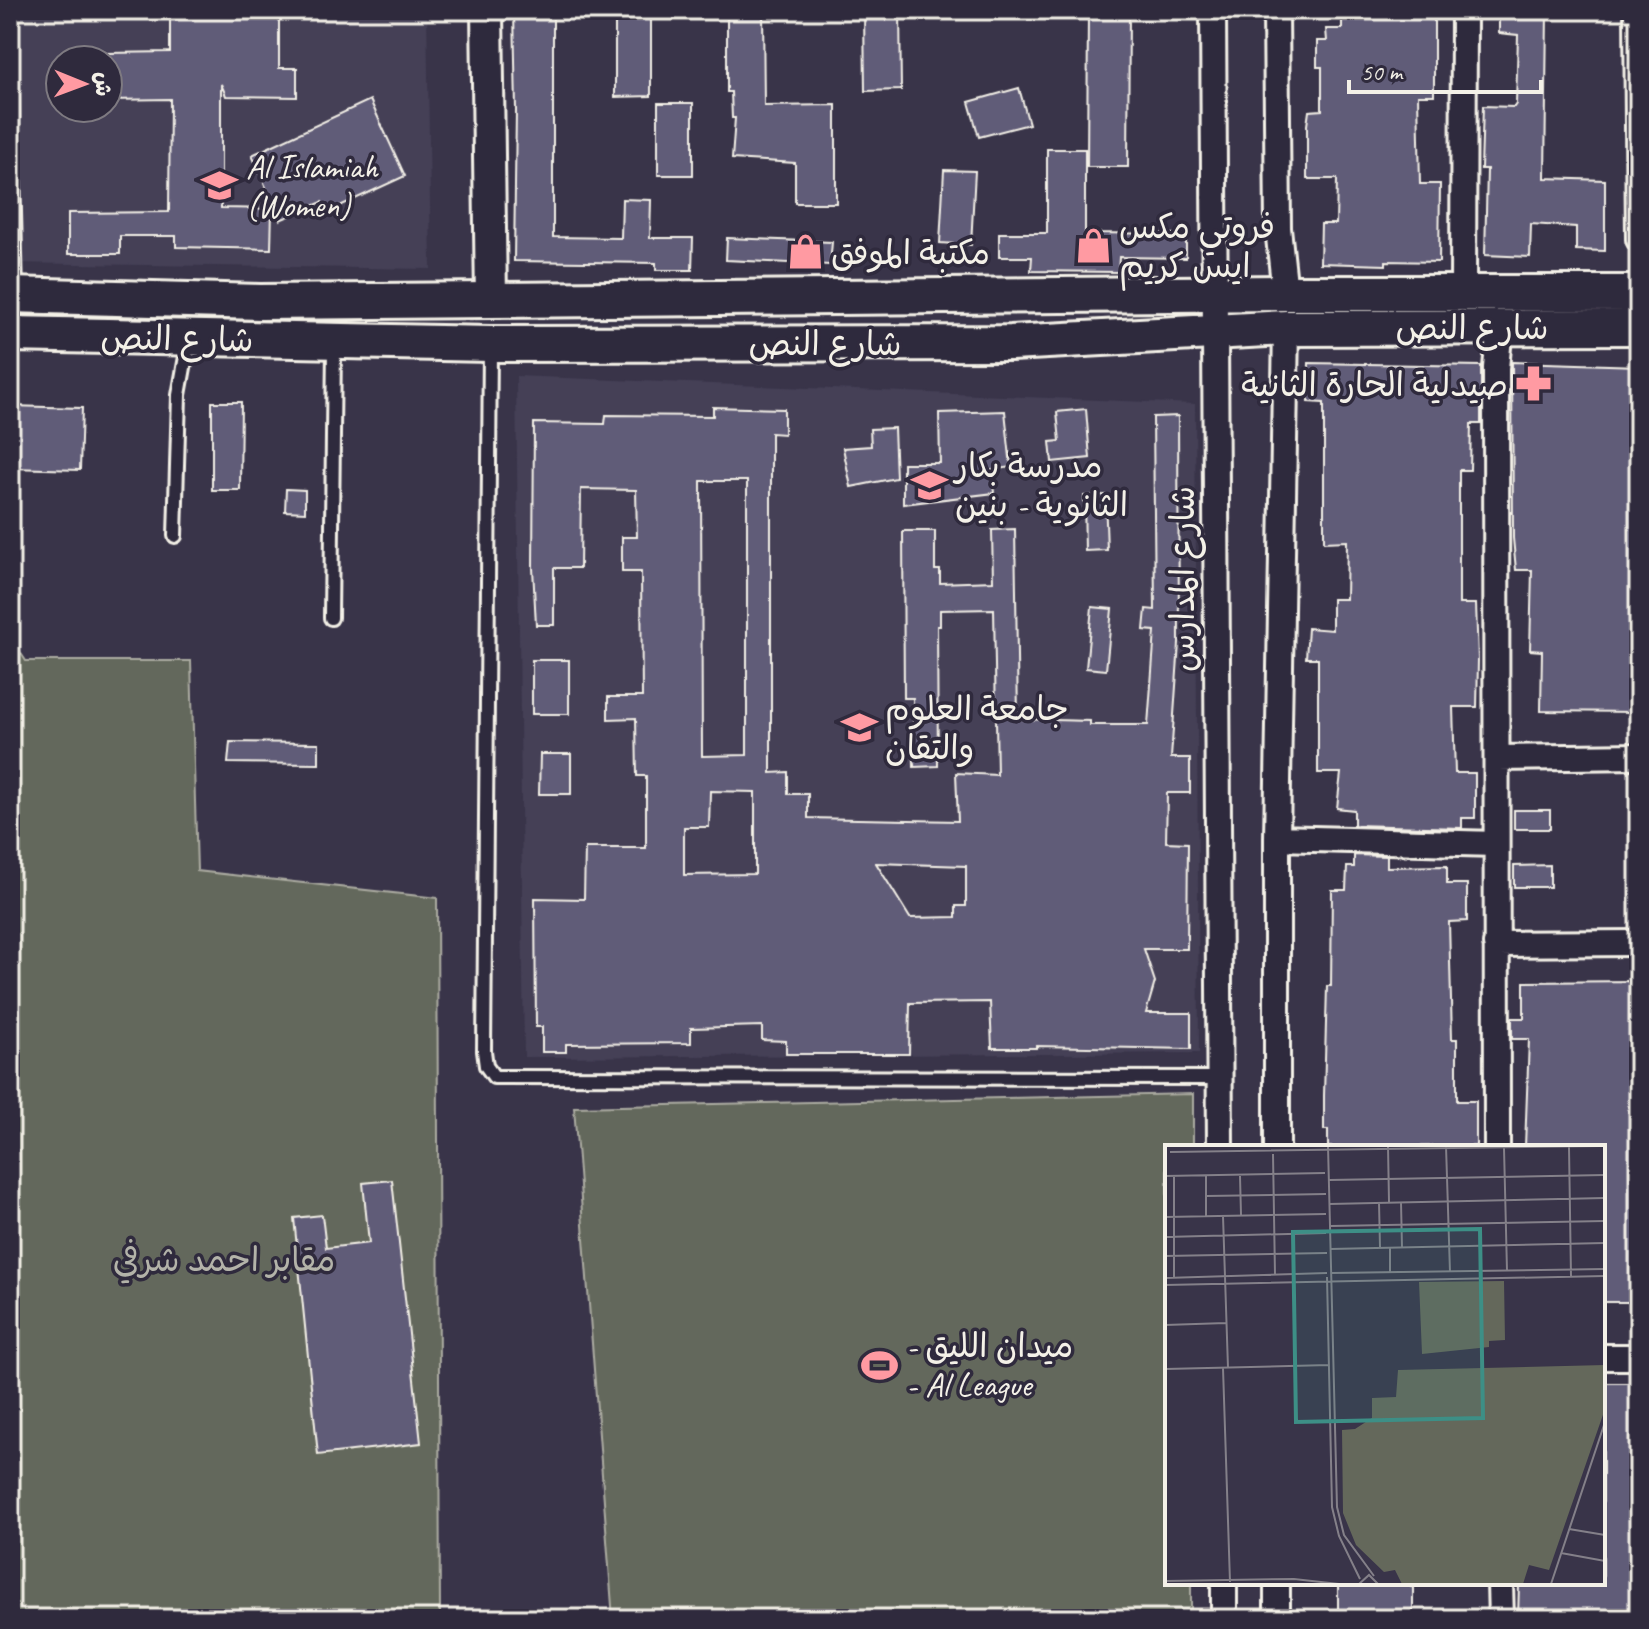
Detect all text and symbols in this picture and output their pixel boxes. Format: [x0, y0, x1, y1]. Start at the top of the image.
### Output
north arrow [44, 44, 124, 124]
scale bar [1349, 44, 1541, 94]
text: 50 m [1361, 57, 1404, 87]
text: ش [89, 72, 117, 97]
place label: Al Islamiah (Women) [246, 145, 379, 227]
school or university icon: Al Islamiah (Women) [201, 167, 239, 205]
place label: فروتي مكس ايس كريم [1119, 205, 1275, 291]
shop icon: فروتي مكس ايس كريم [1074, 227, 1112, 265]
place label: مكتبة الموفق [831, 231, 990, 274]
shop icon: مكتبة الموفق [786, 233, 824, 271]
street label: شارع النص [1396, 306, 1548, 351]
street label: شارع النص [100, 316, 254, 363]
street label: شارع النص [749, 322, 901, 367]
place label: صيدلية الحارة الثانية [1241, 363, 1508, 406]
pharmacy icon: صيدلية الحارة الثانية [1515, 365, 1553, 403]
place label: مدرسة بكار الثانوية - بنين [952, 444, 1128, 527]
school or university icon: مدرسة بكار الثانوية - بنين [910, 466, 948, 504]
street label: شارع المدارس [1161, 486, 1206, 672]
place label: جامعة العلوم والتقان [885, 687, 1069, 769]
school or university icon: جامعة العلوم والتقان [840, 709, 878, 747]
inset map [1165, 1145, 1605, 1585]
park label: مقابر احمد شرفي [113, 1238, 335, 1284]
place label: - ميدان الليق - Al League [906, 1324, 1073, 1406]
sports icon: - ميدان الليق - Al League [861, 1346, 899, 1384]

